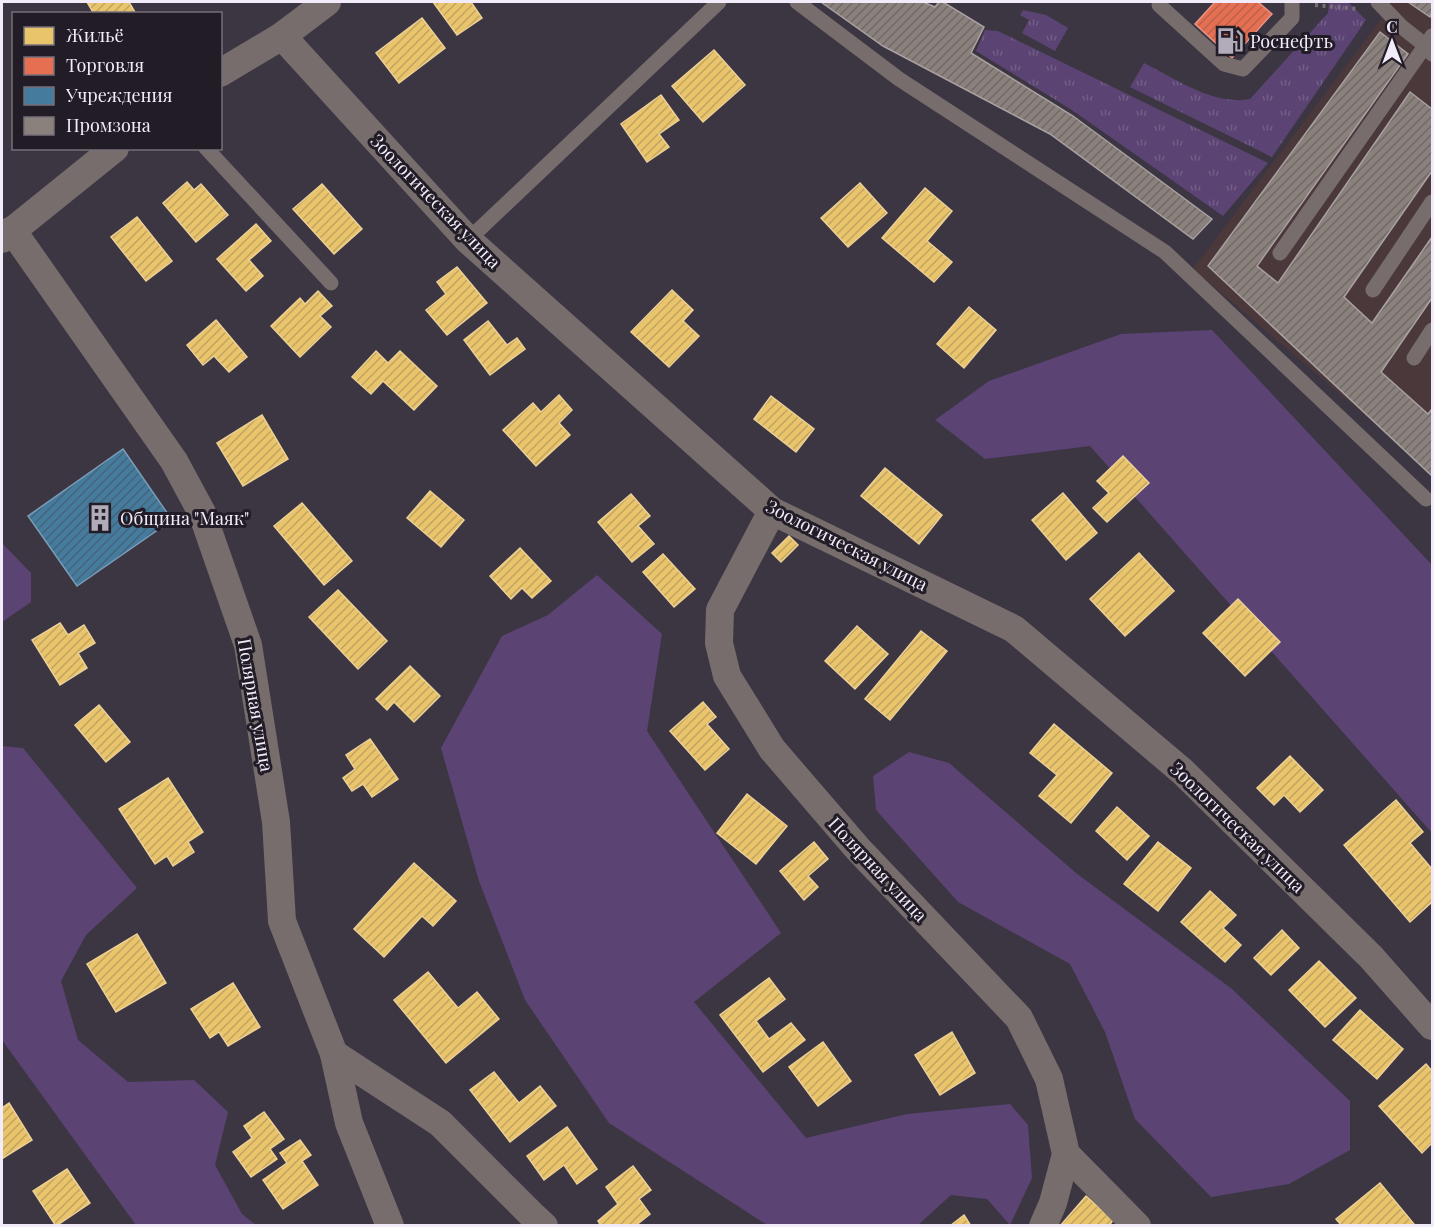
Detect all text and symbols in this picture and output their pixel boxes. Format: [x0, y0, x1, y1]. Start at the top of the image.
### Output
legend [12, 12, 222, 150]
north arrow [1362, 12, 1422, 72]
text: С [1386, 16, 1398, 37]
text: Жильё [66, 23, 124, 47]
fuel station icon: Роснефть [1215, 26, 1245, 56]
place label: Роснефть [1250, 29, 1333, 53]
text: Торговля [66, 53, 144, 77]
text: Учреждения [65, 83, 173, 107]
text: Промзона [66, 113, 151, 137]
street label: Зоологическая улица [366, 129, 506, 273]
street label: Зоологическая улица [762, 494, 932, 596]
building icon: Община "Маяк" [85, 503, 115, 533]
place label: Община "Маяк" [120, 506, 249, 530]
street label: Полярная улица [232, 636, 280, 774]
street label: Зоологическая улица [1166, 757, 1310, 897]
street label: Полярная улица [823, 811, 933, 927]

